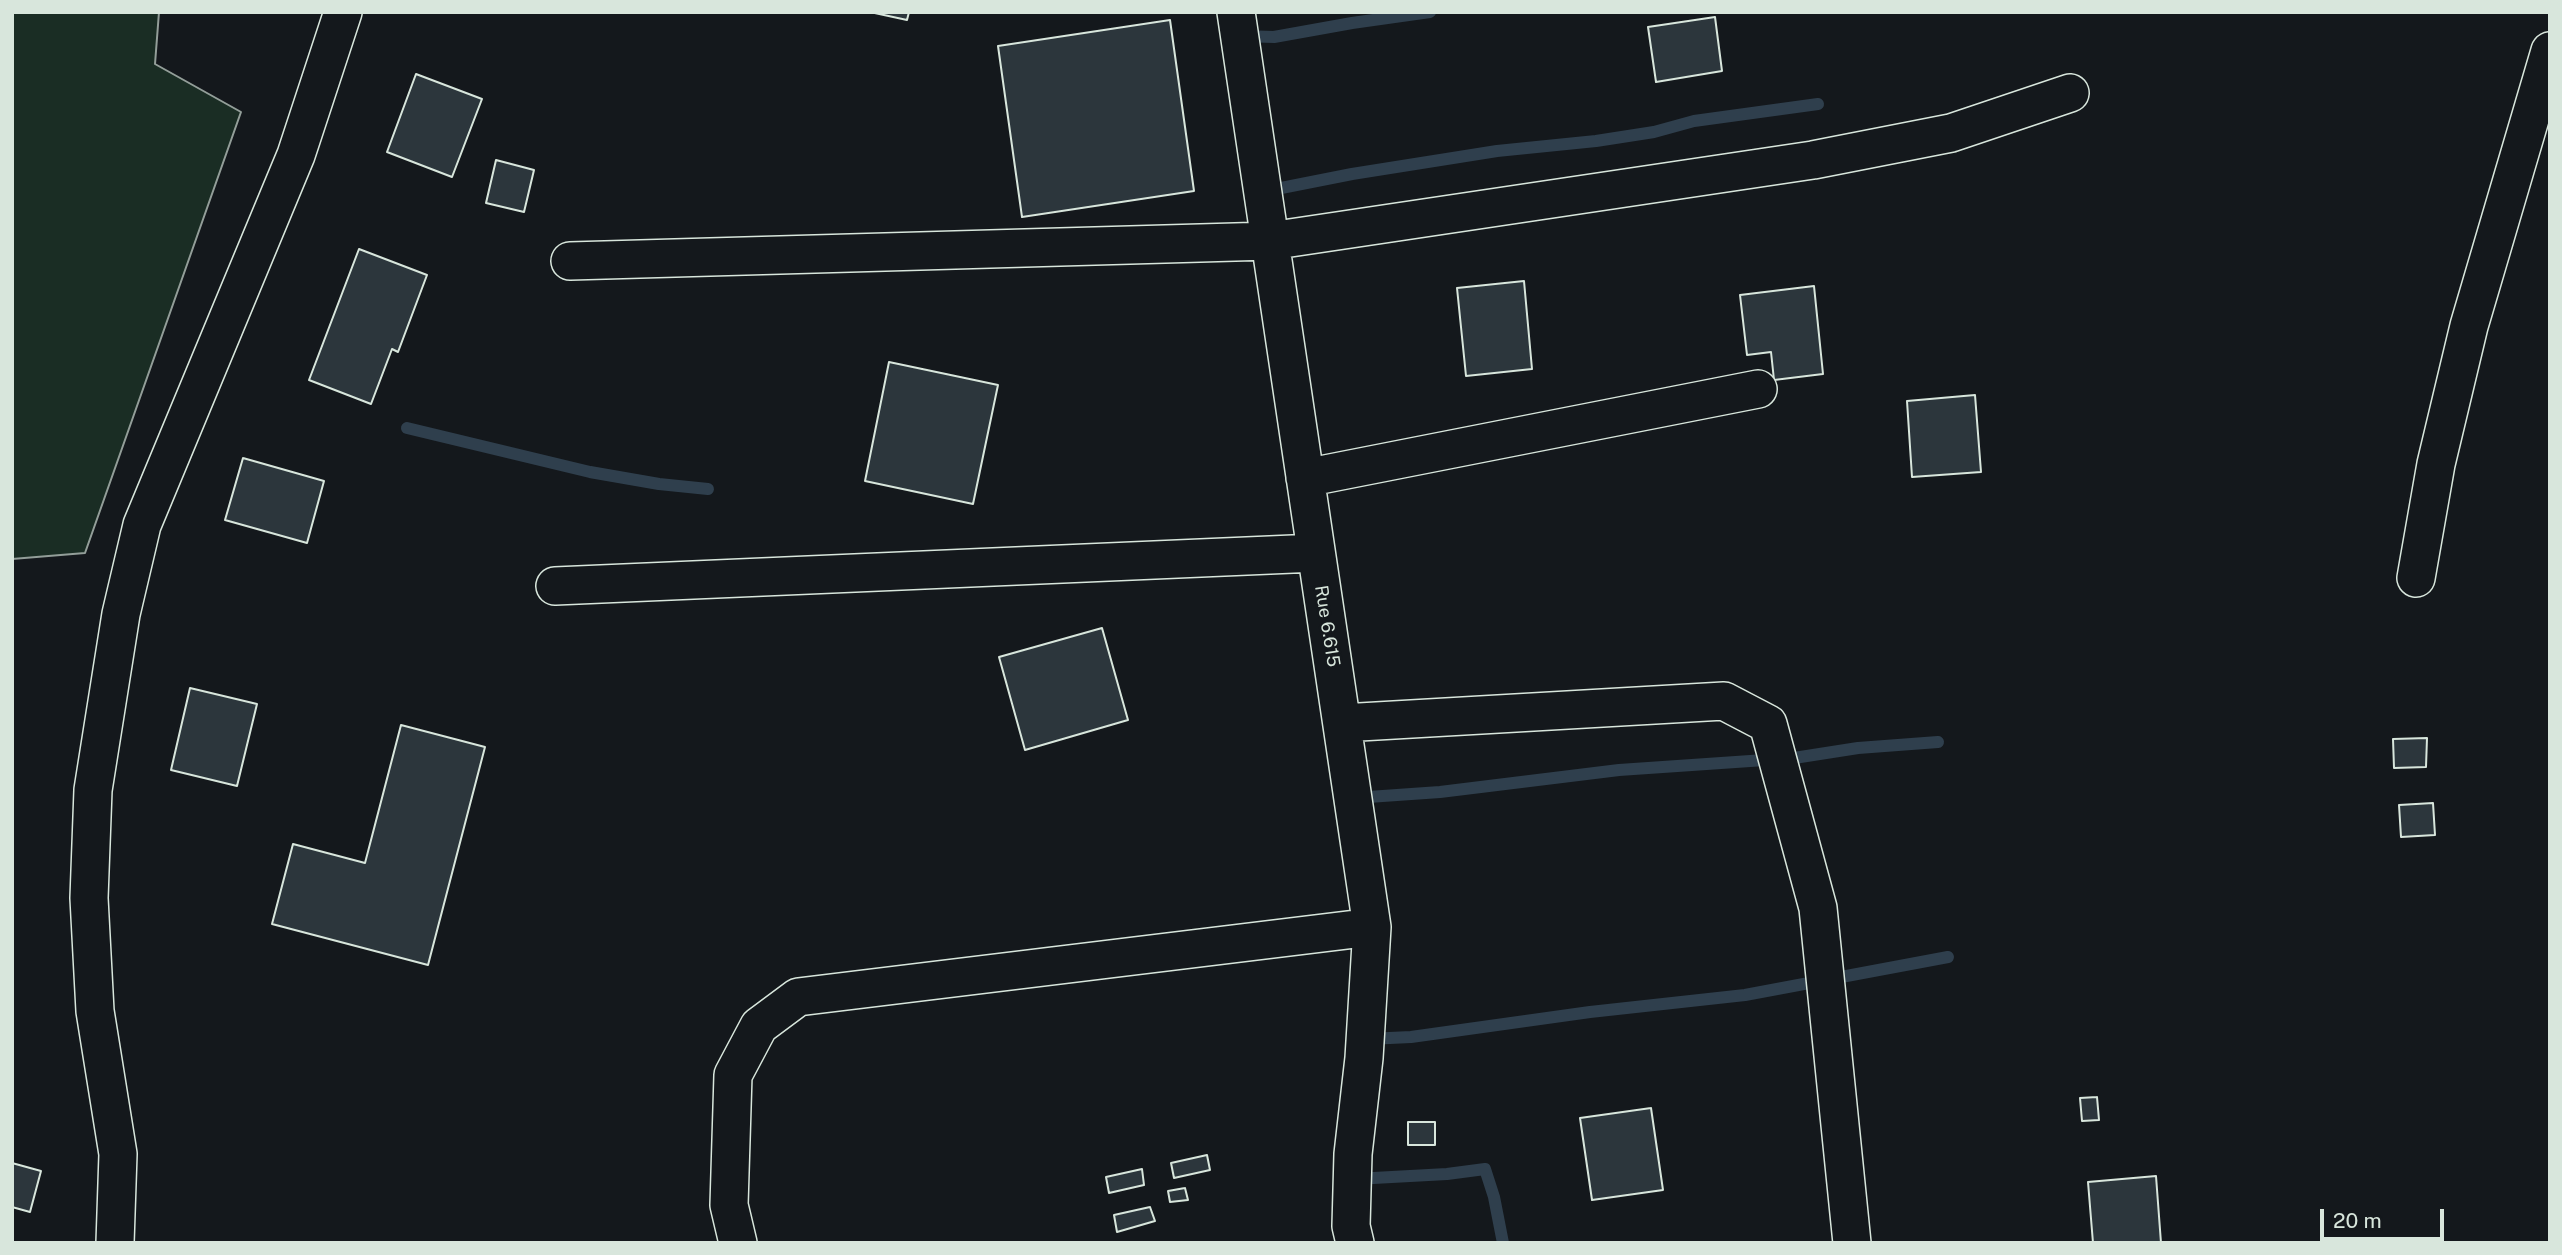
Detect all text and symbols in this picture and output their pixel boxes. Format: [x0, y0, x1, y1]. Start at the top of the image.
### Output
street label: Rue 6.615 [1310, 584, 1344, 668]
scale bar [2324, 1196, 2448, 1240]
text: 20 m [2333, 1208, 2382, 1233]

